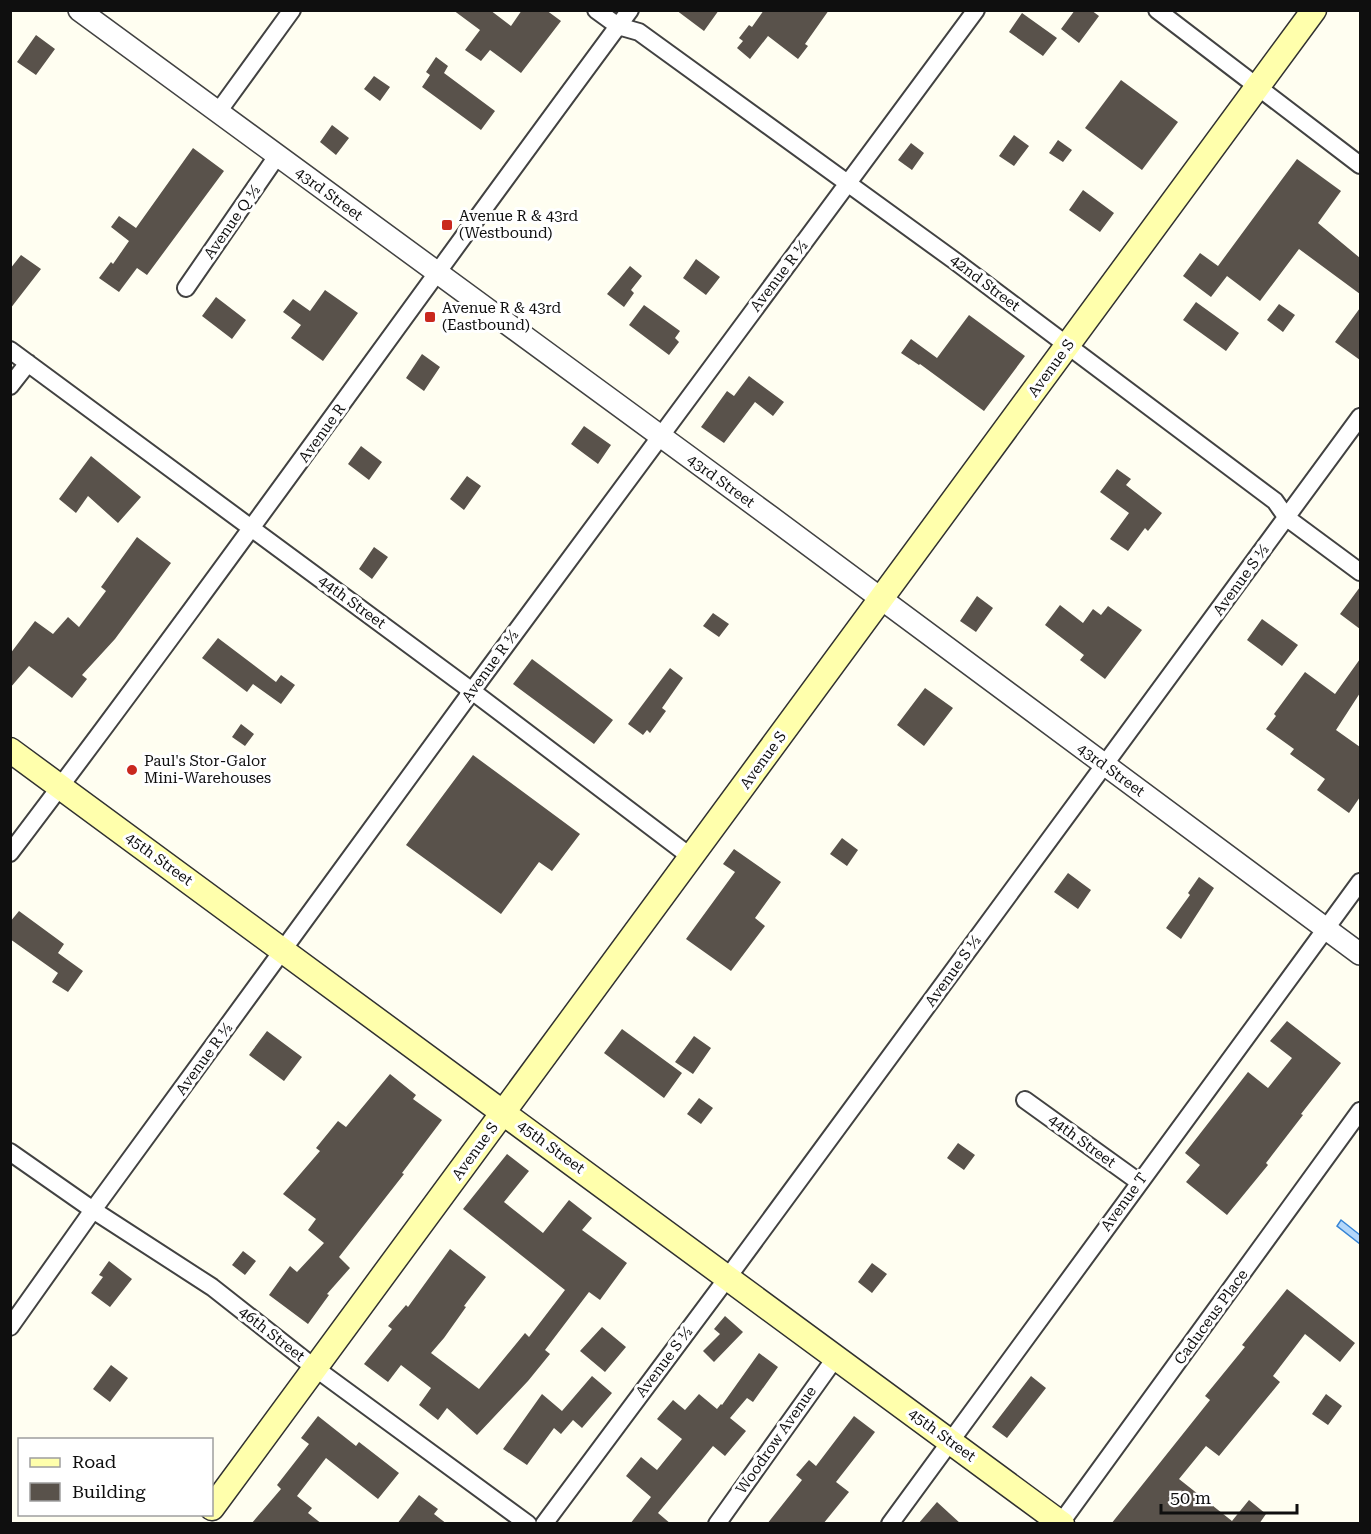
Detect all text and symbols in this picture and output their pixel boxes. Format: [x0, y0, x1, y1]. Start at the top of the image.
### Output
street label: 43rd Street [292, 163, 367, 225]
street label: Avenue Q ½ [200, 182, 264, 262]
place label: Avenue R & 43rd (Westbound) [459, 207, 579, 242]
marker: Avenue R & 43rd (Westbound) [440, 218, 454, 232]
street label: Avenue R ½ [746, 237, 812, 315]
street label: 42nd Street [946, 251, 1024, 315]
place label: Avenue R & 43rd (Eastbound) [442, 299, 562, 334]
marker: Avenue R & 43rd (Eastbound) [423, 310, 437, 324]
street label: Avenue S [1024, 336, 1078, 400]
street label: Avenue R [295, 400, 350, 466]
street label: 43rd Street [684, 450, 759, 512]
street label: Avenue S ½ [1209, 541, 1273, 619]
street label: 44th Street [315, 572, 390, 633]
street label: Avenue R ½ [458, 627, 522, 705]
street label: Avenue S [736, 728, 790, 792]
street label: 43rd Street [1074, 739, 1149, 801]
place label: Paul's Stor-Galor Mini-Warehouses [144, 752, 271, 787]
marker: Paul's Stor-Galor Mini-Warehouses [125, 763, 139, 777]
street label: 45th Street [122, 829, 197, 890]
street label: Avenue S ½ [921, 932, 985, 1010]
street label: Avenue R ½ [172, 1020, 236, 1098]
street label: 44th Street [1045, 1111, 1120, 1172]
street label: 45th Street [514, 1117, 589, 1178]
street label: Avenue S [448, 1119, 502, 1183]
street label: Avenue T [1097, 1169, 1151, 1235]
street label: Caduceus Place [1170, 1266, 1252, 1368]
street label: 46th Street [235, 1303, 309, 1366]
street label: Avenue S ½ [632, 1323, 696, 1401]
street label: Woodrow Avenue [732, 1383, 820, 1497]
street label: 45th Street [905, 1405, 980, 1466]
legend [18, 1438, 213, 1516]
text: Road [72, 1451, 117, 1472]
scale bar [1161, 1477, 1298, 1515]
text: Building [72, 1481, 146, 1502]
text: 50 m [1170, 1487, 1211, 1508]

